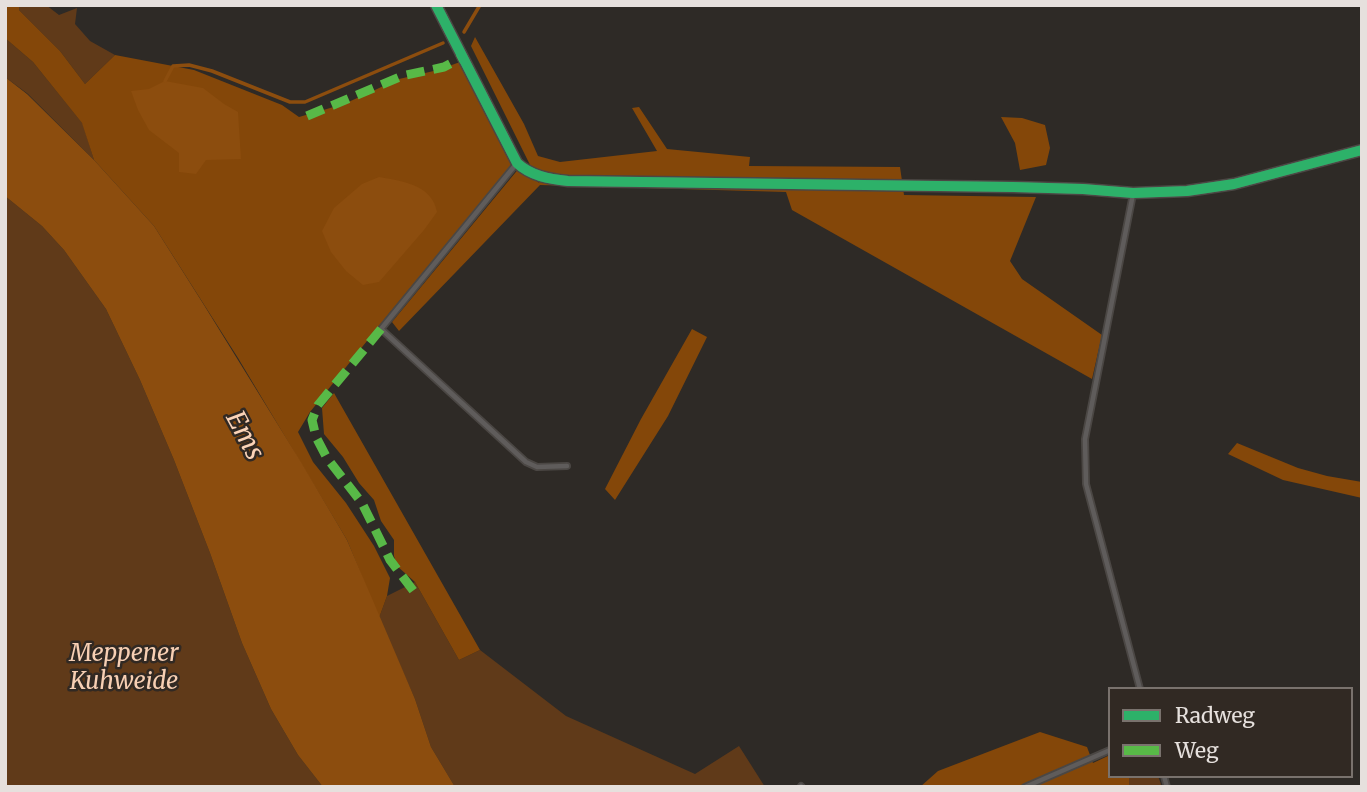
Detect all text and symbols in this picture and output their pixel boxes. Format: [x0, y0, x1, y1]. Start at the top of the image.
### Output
water label: Ems [218, 406, 270, 466]
park label: Meppener Kuhweide [69, 640, 179, 696]
legend [1108, 687, 1353, 778]
text: Radweg [1175, 702, 1255, 729]
text: Weg [1175, 737, 1219, 764]

